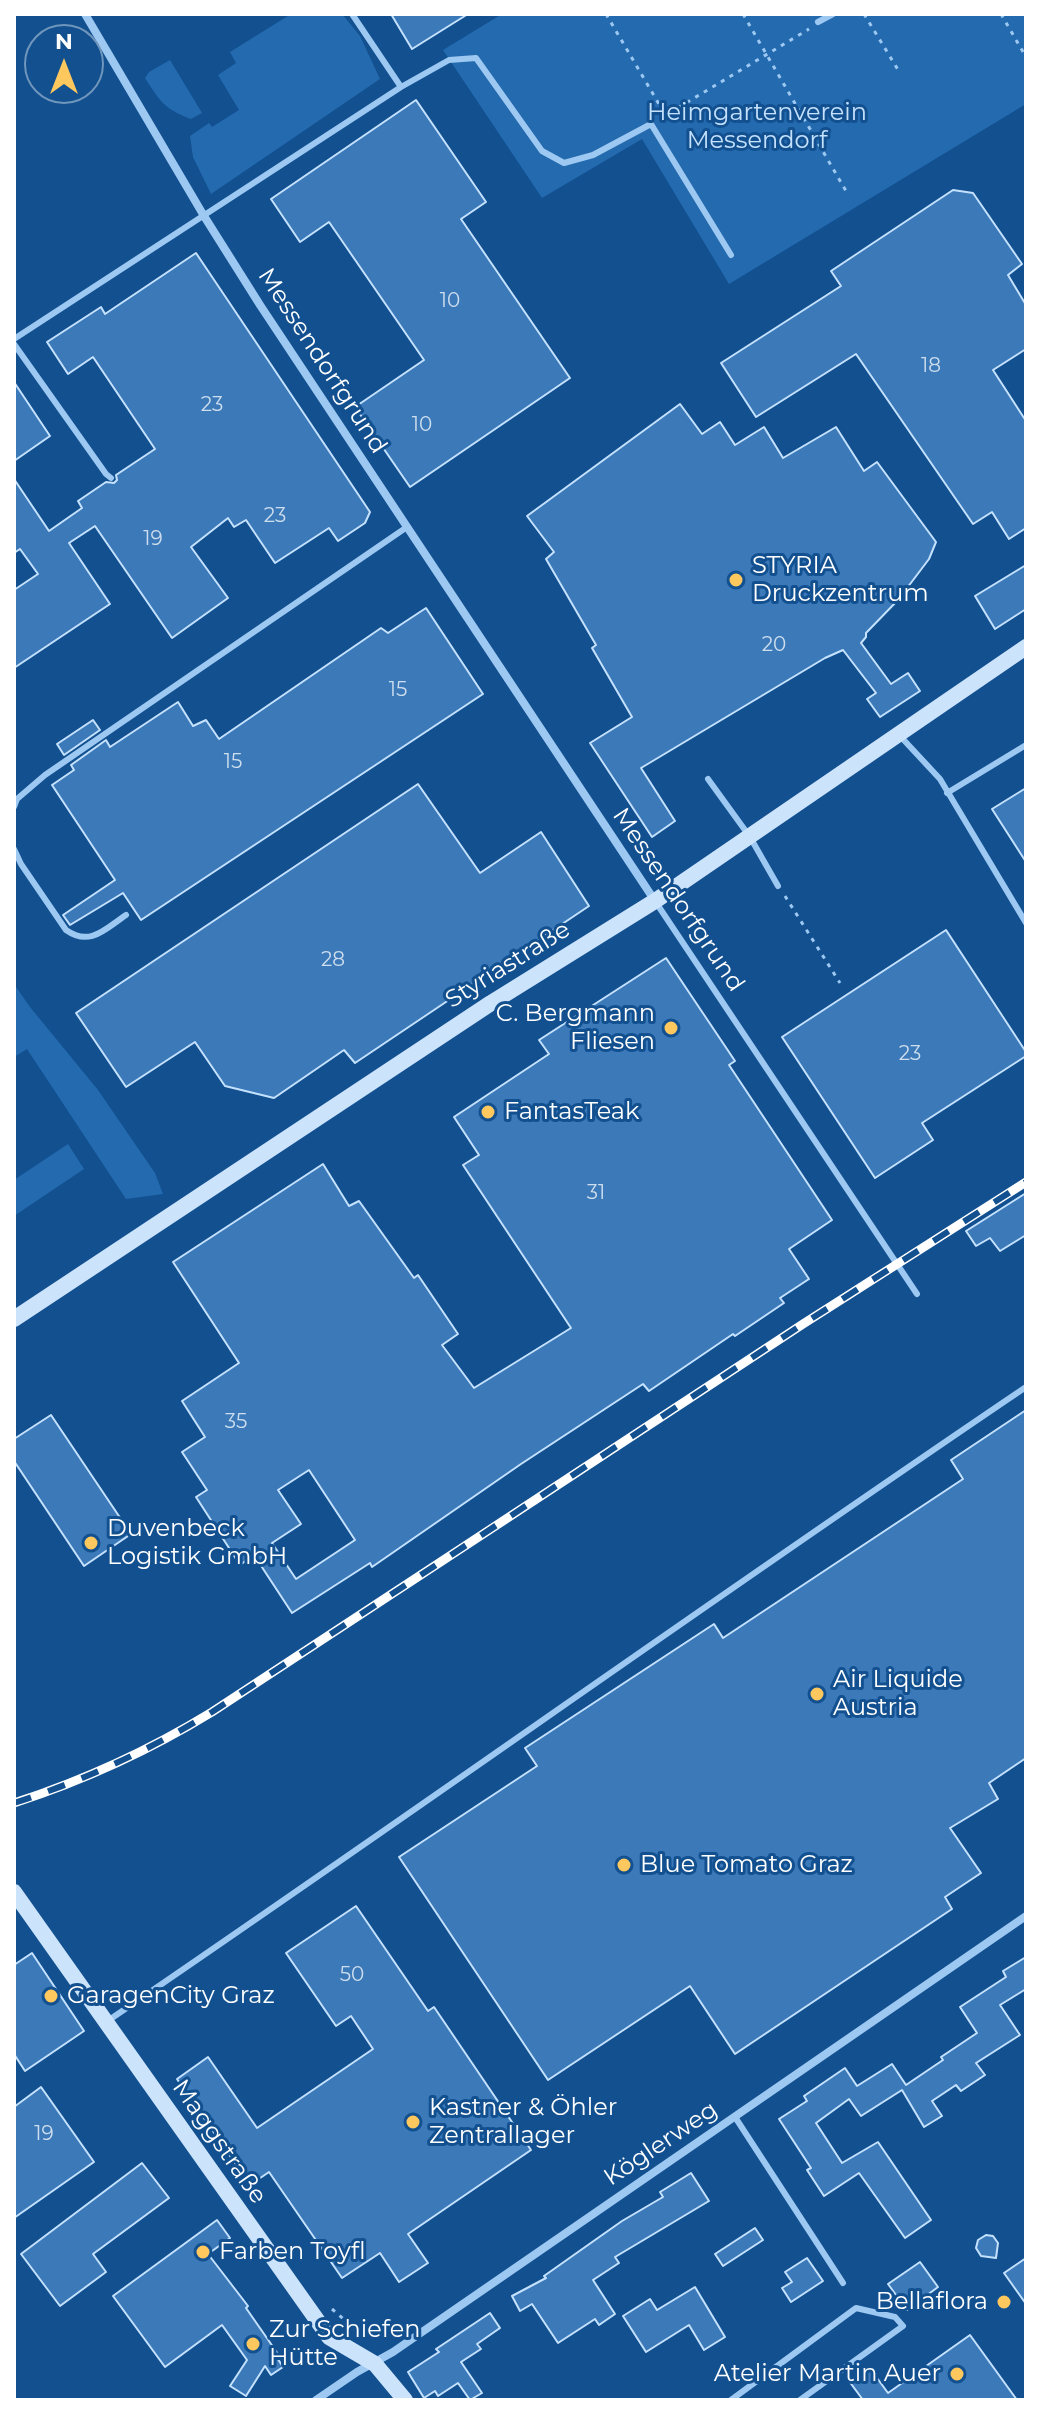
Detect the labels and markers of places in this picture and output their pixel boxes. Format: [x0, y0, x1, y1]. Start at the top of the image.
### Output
place label: STYRIA Druckzentrum [752, 552, 929, 608]
marker: STYRIA Druckzentrum [727, 571, 745, 589]
place label: C. Bergmann Fliesen [496, 1000, 655, 1056]
marker: C. Bergmann Fliesen [662, 1019, 680, 1037]
place label: FantasTeak [504, 1098, 639, 1126]
marker: FantasTeak [479, 1103, 497, 1121]
place label: Duvenbeck Logistik GmbH [107, 1515, 287, 1571]
marker: Duvenbeck Logistik GmbH [82, 1534, 100, 1552]
place label: Air Liquide Austria [833, 1666, 963, 1722]
marker: Air Liquide Austria [808, 1685, 826, 1703]
place label: Blue Tomato Graz [640, 1851, 853, 1879]
marker: Blue Tomato Graz [615, 1856, 633, 1874]
place label: GaragenCity Graz [67, 1982, 275, 2010]
marker: GaragenCity Graz [42, 1987, 60, 2005]
place label: Kastner & Öhler Zentrallager [429, 2094, 617, 2150]
marker: Kastner & Öhler Zentrallager [404, 2113, 422, 2131]
place label: Farben Toyfl [219, 2238, 365, 2266]
marker: Farben Toyfl [194, 2243, 212, 2261]
place label: Bellaflora [876, 2288, 988, 2316]
marker: Bellaflora [995, 2293, 1013, 2311]
place label: Zur Schiefen Hütte [269, 2316, 420, 2372]
marker: Zur Schiefen Hütte [244, 2335, 262, 2353]
place label: Atelier Martin Auer [714, 2360, 941, 2388]
marker: Atelier Martin Auer [948, 2365, 966, 2383]

